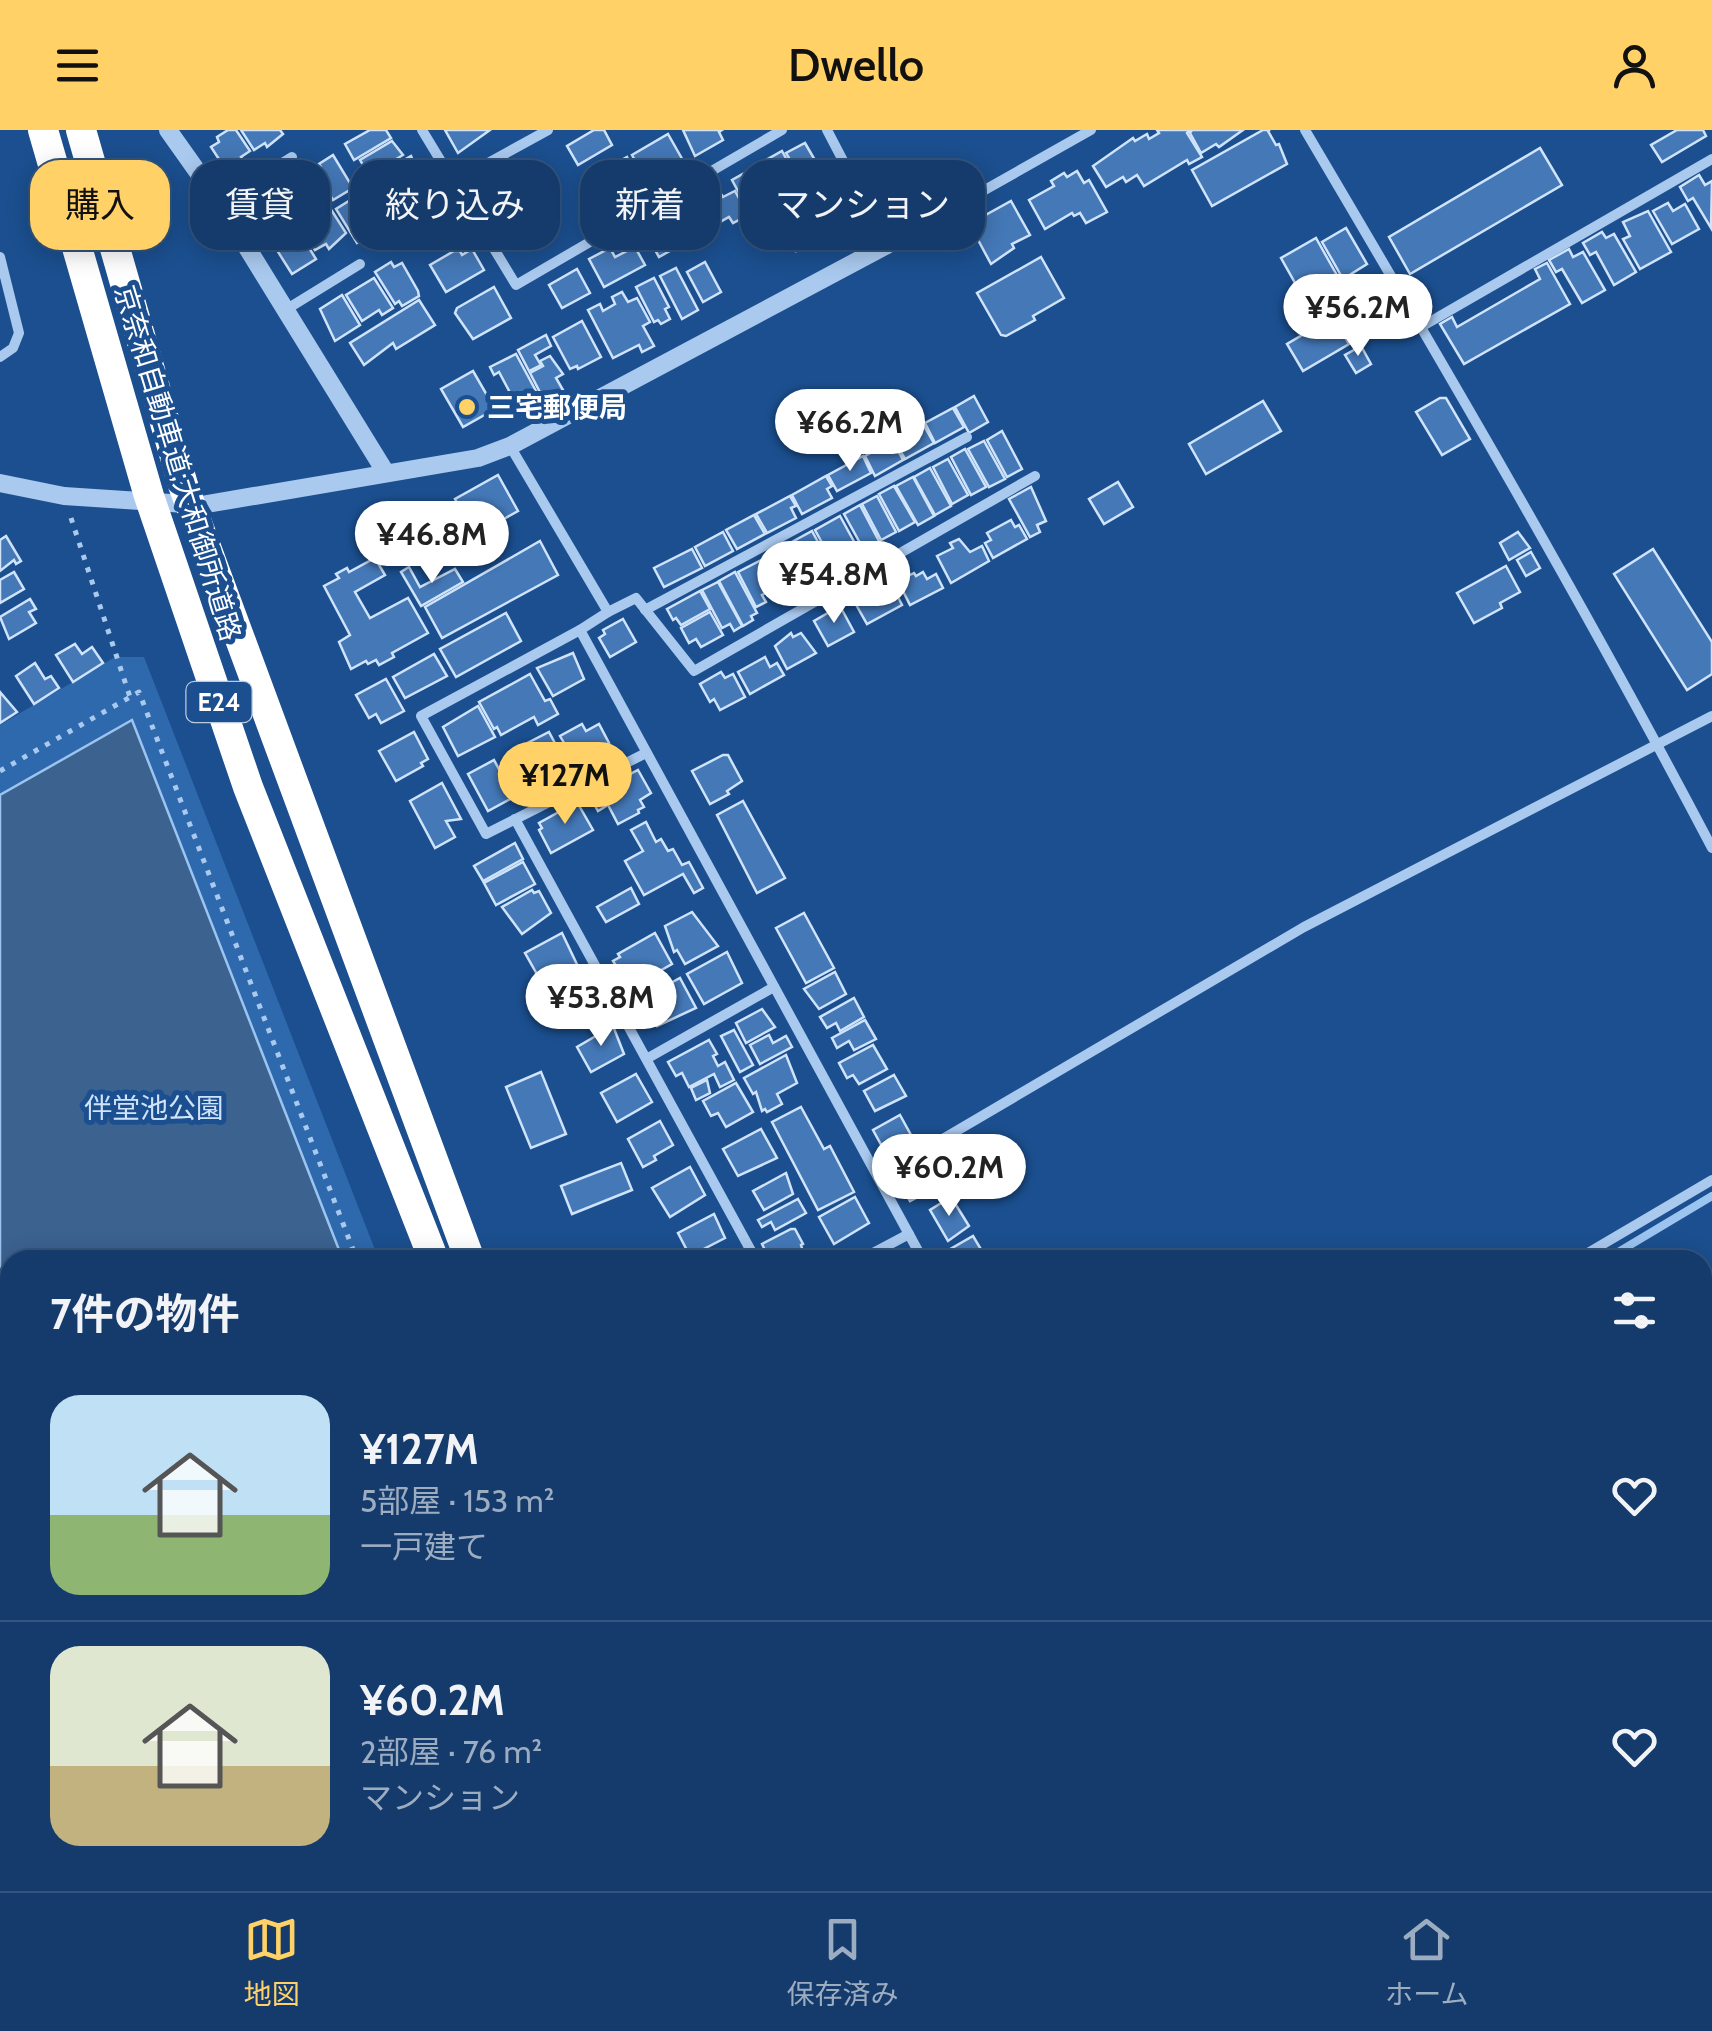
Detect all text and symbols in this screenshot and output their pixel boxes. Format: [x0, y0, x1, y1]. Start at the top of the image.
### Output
icon: menu [50, 38, 105, 93]
text: Dwello [788, 38, 924, 92]
icon: person [1607, 38, 1662, 93]
chip: 購入 [30, 160, 170, 250]
chip: 賃貸 [190, 160, 330, 250]
chip: 絞り込み [350, 160, 560, 250]
chip: 新着 [580, 160, 720, 250]
chip: マンション [740, 160, 985, 250]
pin: ¥56.2M [1277, 274, 1439, 359]
street label: 京奈和自動車道;大和御所道路 [108, 281, 248, 645]
text: ¥56.2M [1305, 287, 1411, 326]
pin: ¥66.2M [769, 389, 931, 474]
place label: 三宅郵便局 [487, 390, 627, 424]
marker: 三宅郵便局 [456, 396, 478, 418]
text: ¥66.2M [797, 402, 903, 441]
pin: ¥46.8M [351, 501, 513, 586]
text: ¥46.8M [377, 514, 487, 553]
pin: ¥54.8M [753, 541, 915, 626]
text: ¥54.8M [779, 554, 889, 593]
road number: E24 [186, 682, 252, 722]
pin: ¥127M [495, 742, 635, 827]
text: ¥127M [520, 755, 610, 794]
pin: ¥53.8M [520, 964, 682, 1049]
text: ¥53.8M [548, 977, 654, 1016]
park label: 伴堂池公園 [84, 1091, 224, 1125]
pin: ¥60.2M [868, 1134, 1030, 1219]
text: ¥60.2M [894, 1147, 1004, 1186]
icon: filters [1607, 1283, 1662, 1338]
text: 7件の物件 [50, 1288, 239, 1340]
text: ¥127M [360, 1423, 479, 1475]
icon: home [130, 1435, 250, 1555]
icon: heart [1607, 1468, 1662, 1523]
text: 5部屋 · 153 m² [360, 1481, 554, 1520]
text: 一戸建て [360, 1527, 488, 1566]
text: ¥60.2M [360, 1674, 505, 1726]
icon: home [130, 1686, 250, 1806]
icon: heart [1607, 1719, 1662, 1774]
text: 2部屋 · 76 m² [360, 1732, 542, 1771]
text: マンション [360, 1778, 520, 1817]
tab: 地図 [243, 1912, 299, 2012]
tab: 保存済み [786, 1912, 898, 2012]
tab: ホーム [1385, 1912, 1469, 2012]

